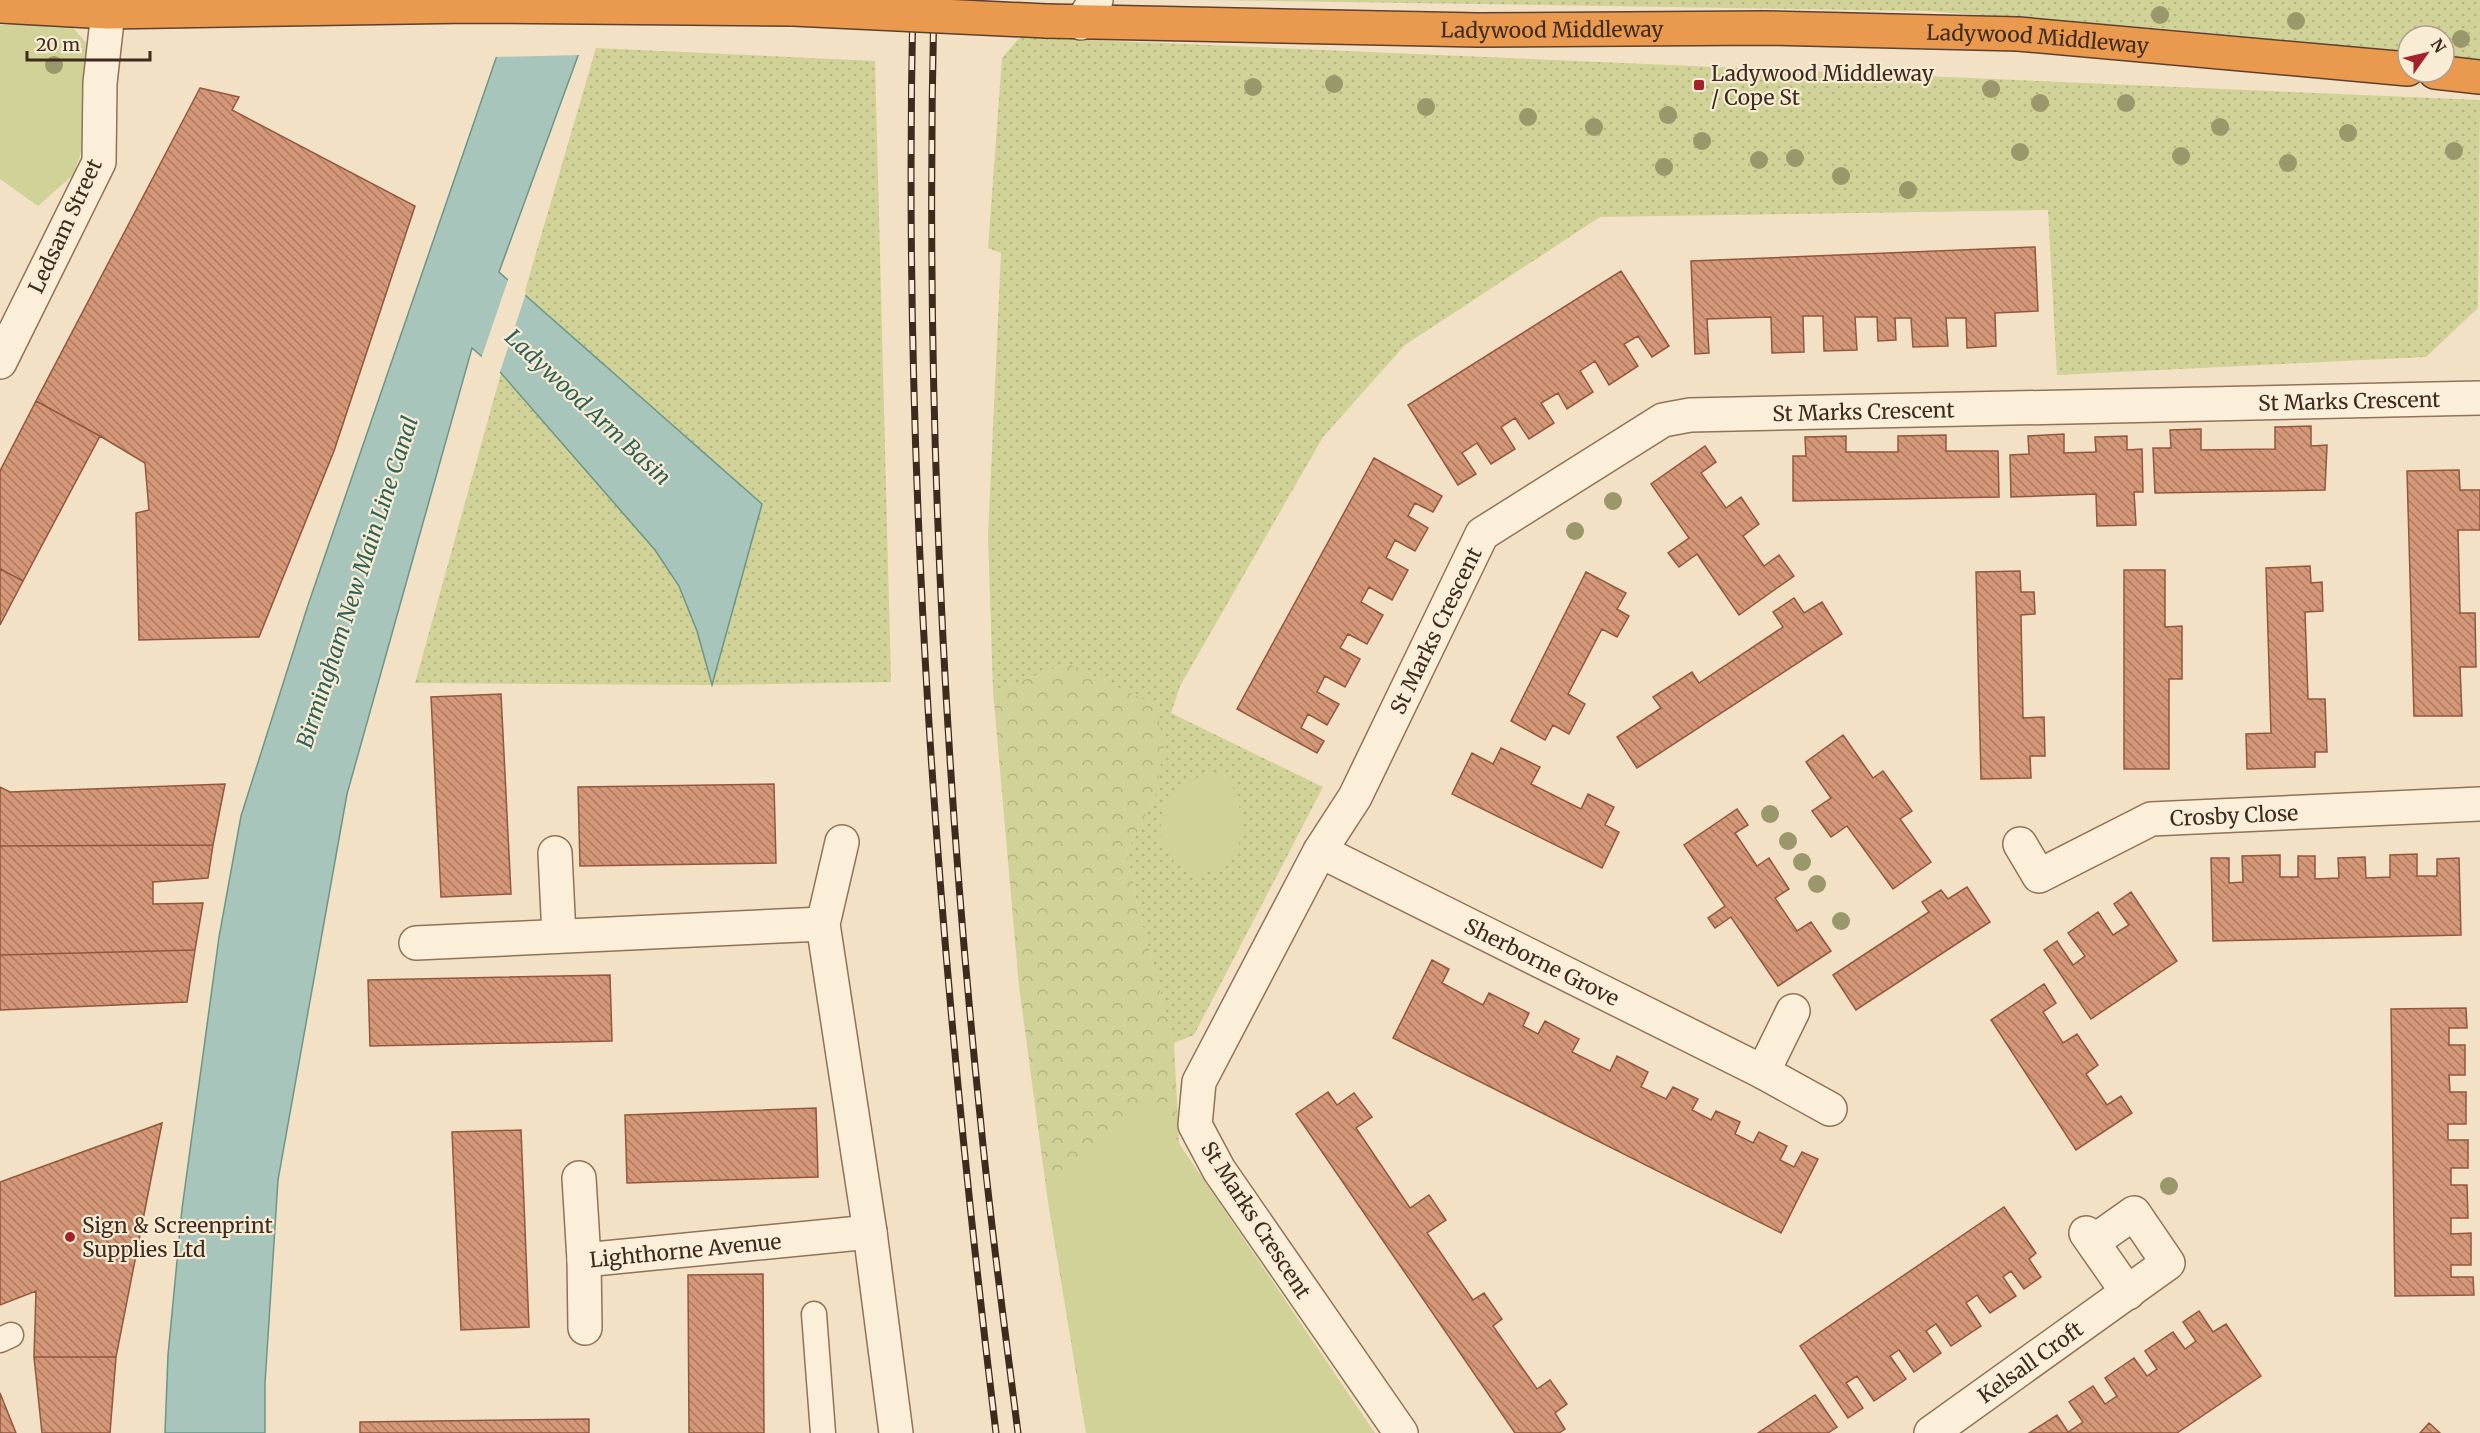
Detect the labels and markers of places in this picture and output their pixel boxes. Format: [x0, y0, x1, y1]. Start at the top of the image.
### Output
place label: Ladywood Middleway / Cope St [1711, 60, 1935, 111]
marker: Ladywood Middleway / Cope St [1692, 78, 1706, 92]
place label: Sign & Screenprint Supplies Ltd [82, 1212, 273, 1263]
marker: Sign & Screenprint Supplies Ltd [63, 1230, 77, 1244]

